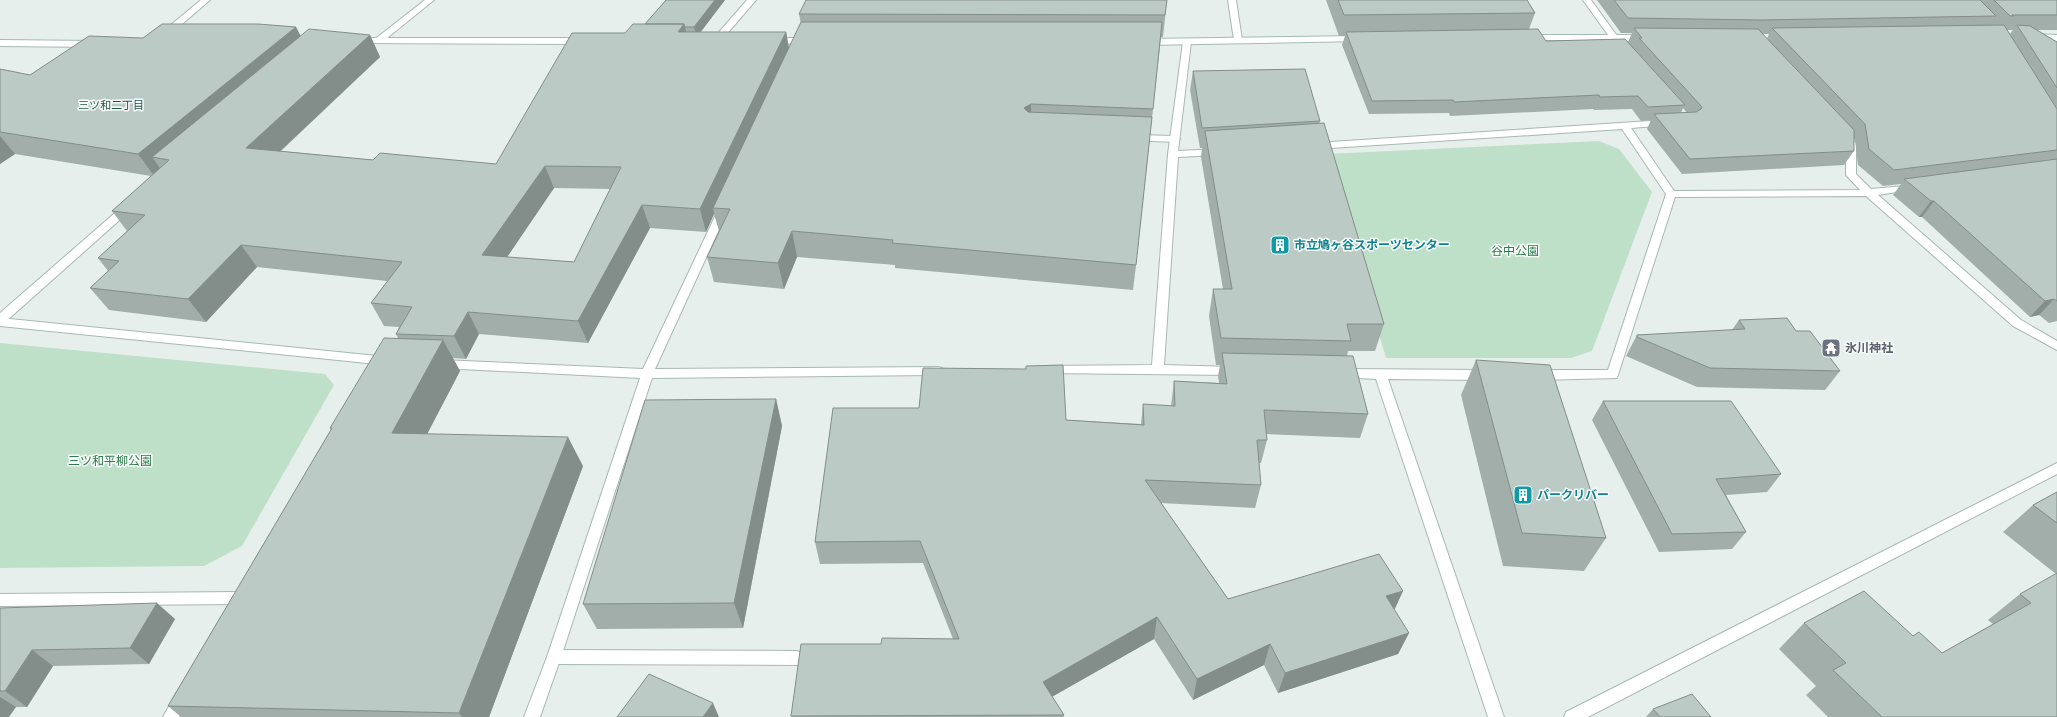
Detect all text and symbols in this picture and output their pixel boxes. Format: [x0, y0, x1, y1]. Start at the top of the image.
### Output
district label: 三ツ和二丁目 [78, 97, 144, 113]
building icon: 市立鳩ヶ谷スポーツセンター [1269, 234, 1291, 256]
place label: 市立鳩ヶ谷スポーツセンター [1294, 235, 1450, 254]
park label: 谷中公園 [1491, 241, 1539, 260]
temple icon: 氷川神社 [1820, 337, 1842, 359]
place label: 氷川神社 [1845, 338, 1893, 357]
park label: 三ツ和平柳公園 [68, 451, 152, 470]
building icon: パークリバー [1512, 484, 1534, 506]
place label: パークリバー [1537, 485, 1609, 504]

